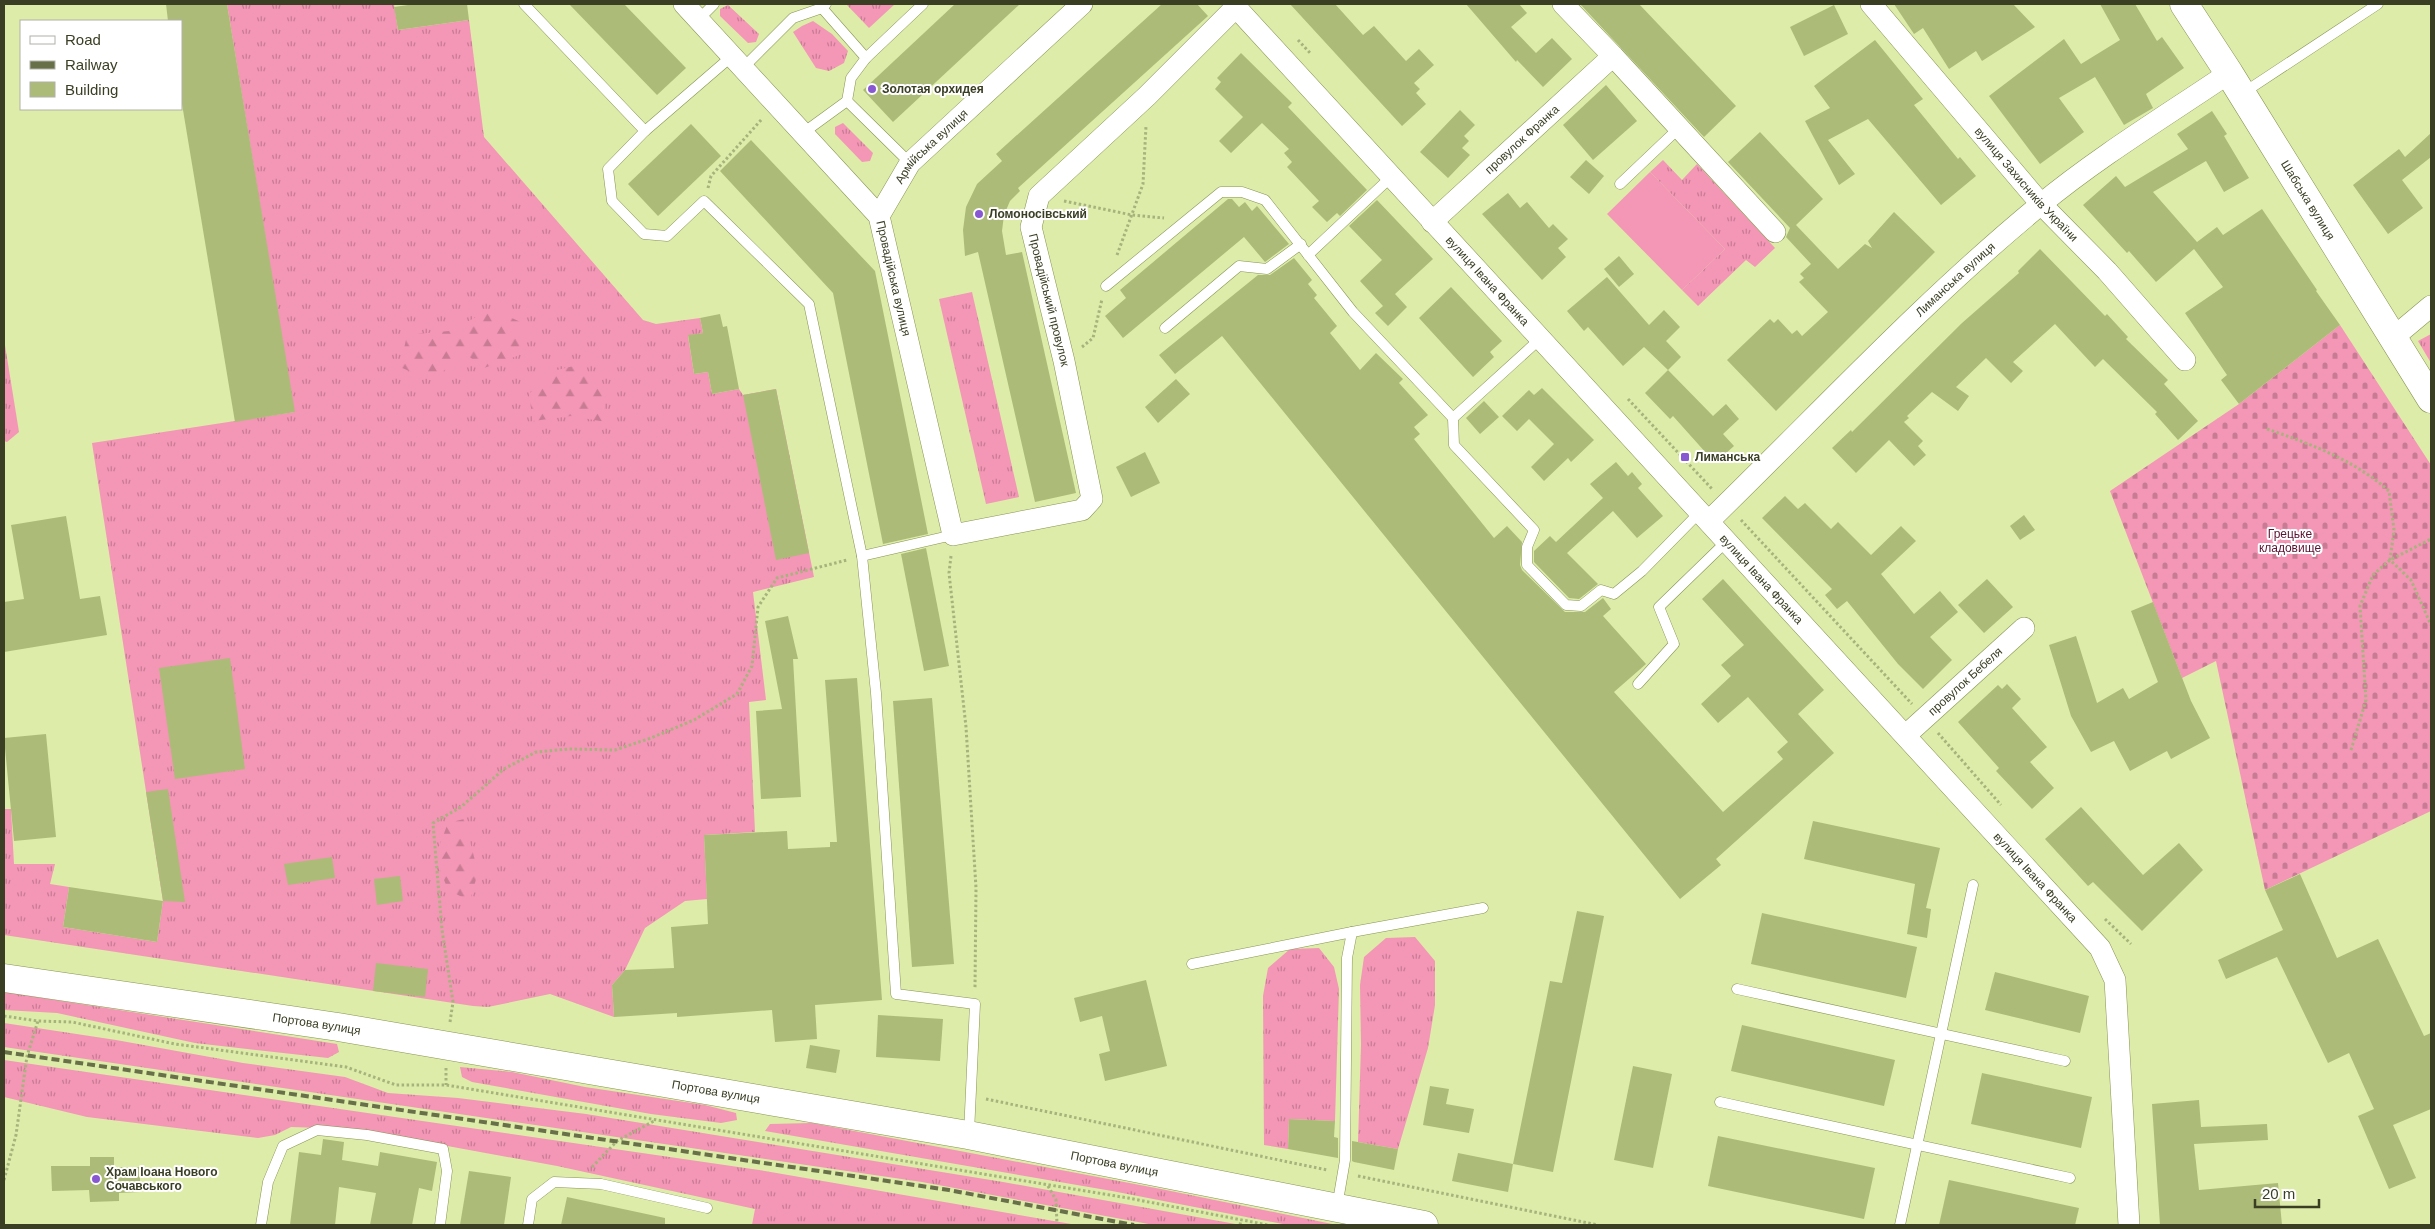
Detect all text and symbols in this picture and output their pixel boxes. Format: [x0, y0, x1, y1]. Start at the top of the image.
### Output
legend [20, 20, 182, 110]
text: Road [65, 31, 101, 48]
text: Railway [65, 56, 118, 73]
text: Building [65, 81, 118, 98]
place label: Золотая орхидея [882, 82, 984, 96]
marker: Золотая орхидея [866, 83, 878, 95]
street label: провулок Франка [1482, 102, 1562, 177]
street label: Армійська вулиця [892, 106, 971, 186]
street label: вулиця Захисників України [1972, 124, 2081, 244]
street label: Шабська вулиця [2278, 158, 2338, 243]
place label: Ломоносівський [989, 207, 1087, 221]
marker: Ломоносівський [973, 208, 985, 220]
street label: Провадійська вулиця [873, 219, 914, 337]
street label: Провадійський провулок [1026, 232, 1072, 369]
street label: вулиця Івана Франка [1443, 233, 1532, 329]
street label: Лиманська вулиця [1913, 240, 1998, 320]
place label: Лиманська [1695, 450, 1760, 464]
marker: Лиманська [1679, 451, 1691, 463]
park label: Грецьке кладовище [2259, 527, 2321, 555]
street label: вулиця Івана Франка [1717, 532, 1806, 627]
street label: провулок Бебеля [1925, 644, 2005, 718]
street label: вулиця Івана Франка [1991, 830, 2080, 925]
street label: Портова вулиця [272, 1010, 362, 1038]
street label: Портова вулиця [671, 1077, 761, 1106]
street label: Портова вулиця [1069, 1148, 1159, 1179]
place label: Храм Іоана Нового Сочавського [106, 1165, 218, 1193]
marker: Храм Іоана Нового Сочавського [90, 1173, 102, 1185]
scale bar [2255, 1176, 2319, 1208]
text: 20 m [2262, 1185, 2295, 1202]

